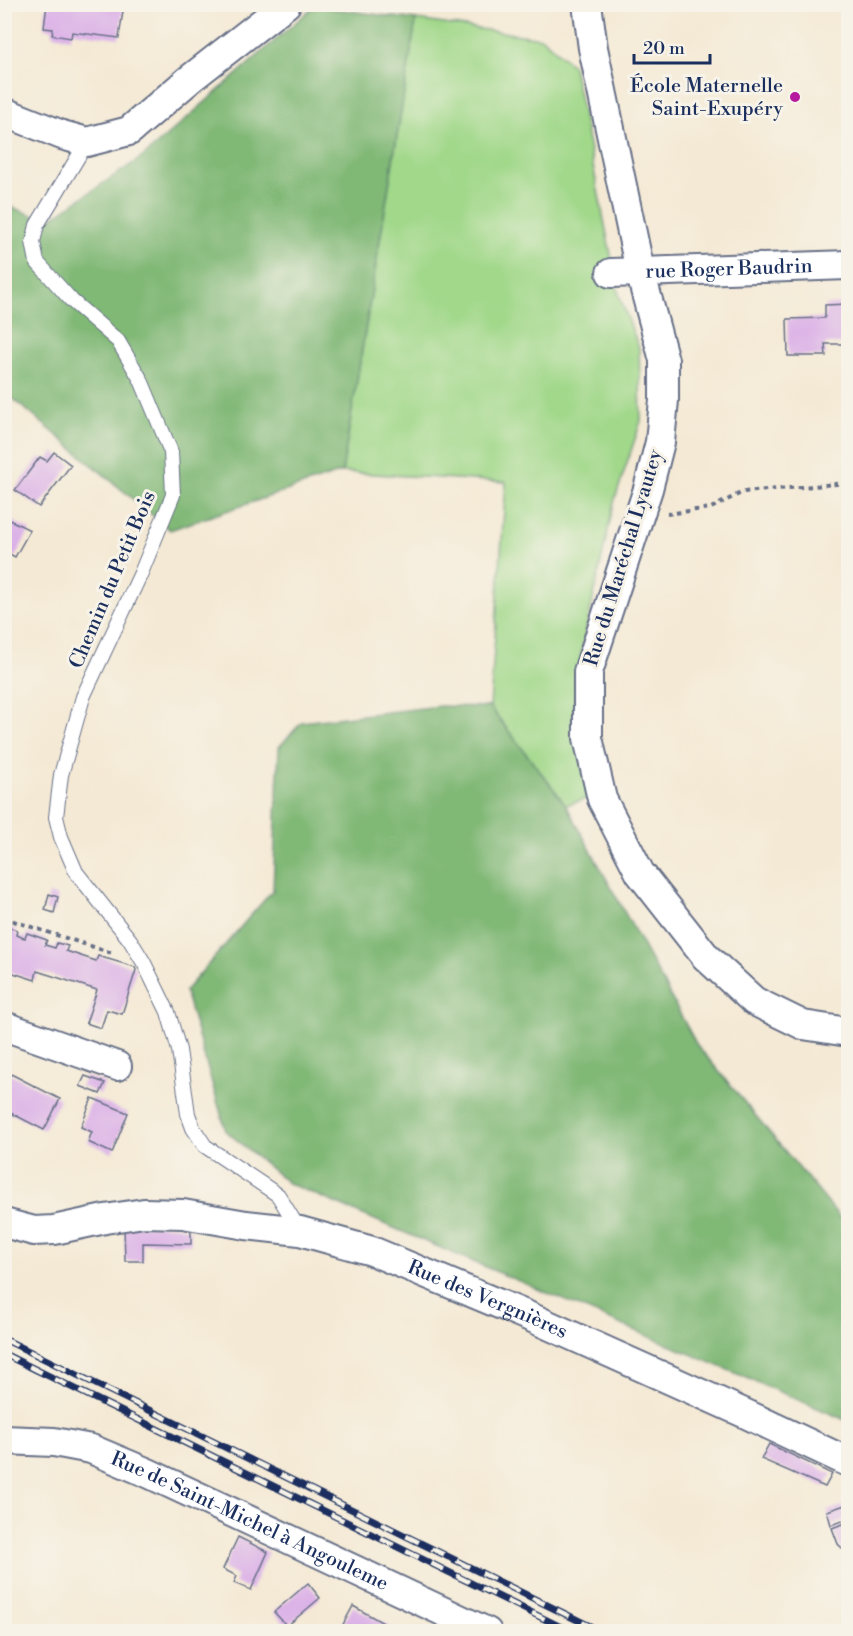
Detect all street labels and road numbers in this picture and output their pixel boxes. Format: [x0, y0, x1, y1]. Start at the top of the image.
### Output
street label: rue Roger Baudrin [645, 254, 813, 284]
street label: Rue du Maréchal Lyautey [579, 446, 669, 669]
street label: Chemin du Petit Bois [64, 487, 162, 673]
street label: Rue des Vergnières [404, 1255, 571, 1345]
street label: Rue de Saint-Michel à Angouleme [107, 1446, 392, 1596]

